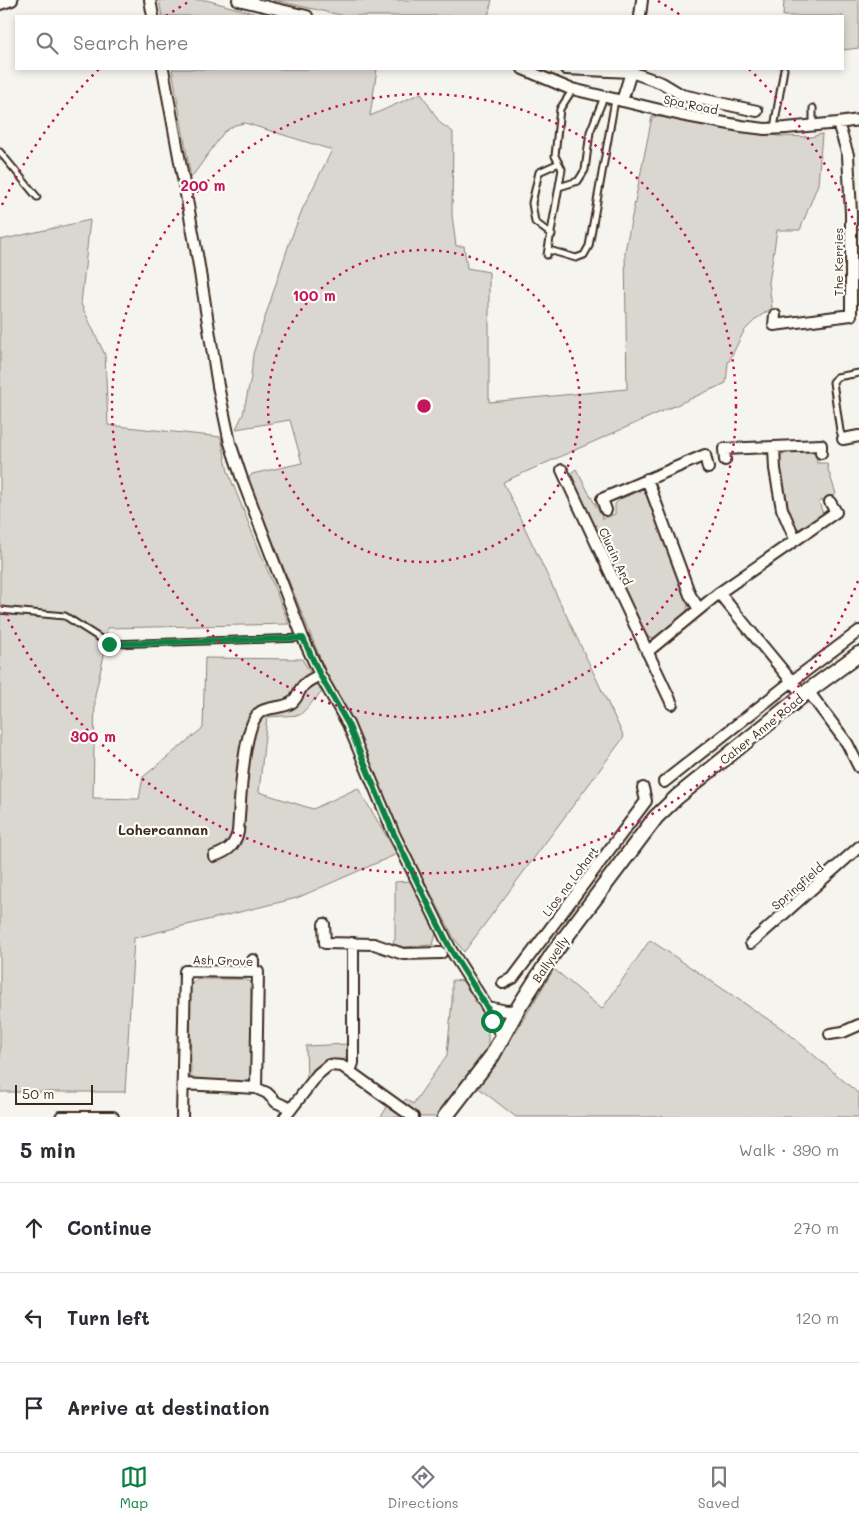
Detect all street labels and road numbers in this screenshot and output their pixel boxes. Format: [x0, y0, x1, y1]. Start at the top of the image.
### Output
street label: Spa Road [662, 90, 720, 118]
street label: The Kerries [830, 228, 846, 296]
street label: Cluain Ard [596, 525, 636, 588]
street label: Caher Anne Road [716, 690, 806, 768]
street label: Lios na Lohart [538, 843, 602, 919]
street label: Springfield [768, 859, 827, 913]
street label: Ballyvelly [528, 933, 572, 985]
street label: Ash Grove [192, 951, 254, 969]

